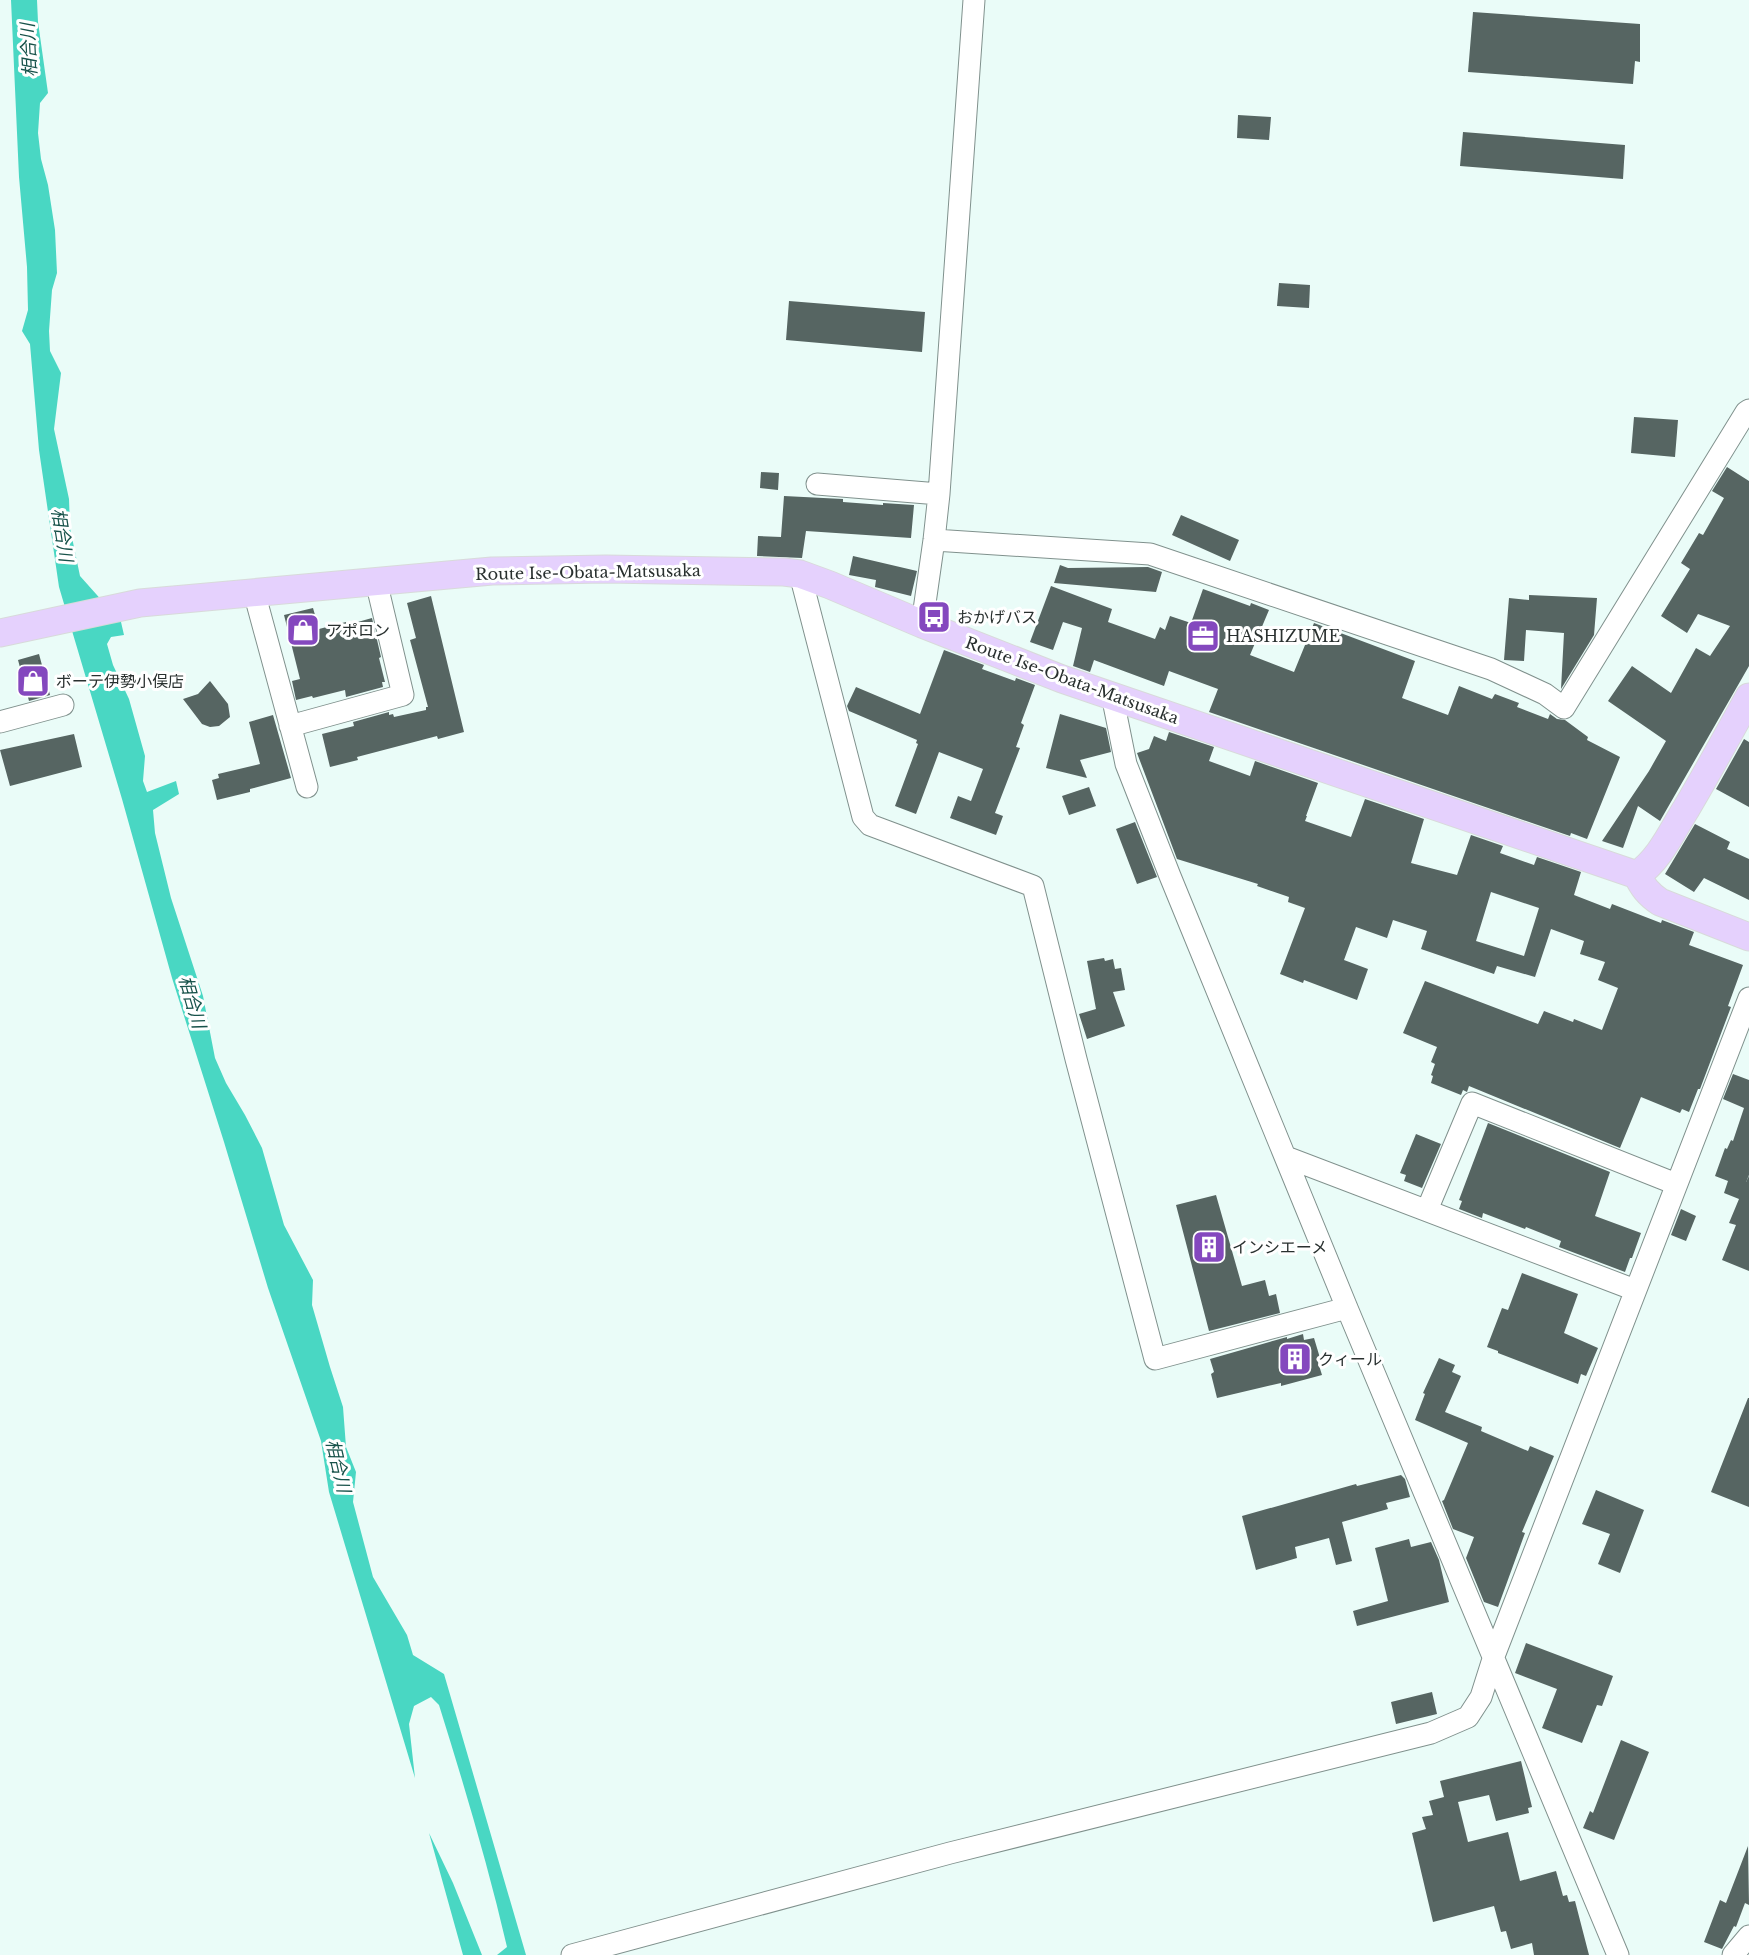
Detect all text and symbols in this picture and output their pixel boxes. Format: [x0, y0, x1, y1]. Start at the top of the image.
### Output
water label: 相合川 [16, 20, 41, 78]
water label: 相合川 [47, 507, 77, 565]
street label: Route Ise-Obata-Matsusaka [475, 560, 701, 584]
bus stop icon: おかげバス [916, 599, 952, 635]
place label: おかげバス [957, 607, 1037, 627]
shop icon: アポロン [285, 612, 321, 648]
office icon: HASHIZUME [1185, 618, 1221, 654]
place label: アポロン [326, 620, 390, 640]
place label: HASHIZUME [1226, 626, 1340, 646]
street label: Route Ise-Obata-Matsusaka [963, 632, 1182, 728]
shop icon: ボーテ伊勢小俣店 [15, 663, 51, 699]
place label: ボーテ伊勢小俣店 [56, 671, 184, 691]
water label: 相合川 [174, 973, 211, 1033]
building icon: インシエーメ [1191, 1229, 1227, 1265]
place label: インシエーメ [1232, 1237, 1327, 1257]
building icon: クィール [1277, 1341, 1313, 1377]
place label: クィール [1318, 1349, 1382, 1369]
water label: 相合川 [321, 1437, 355, 1497]

